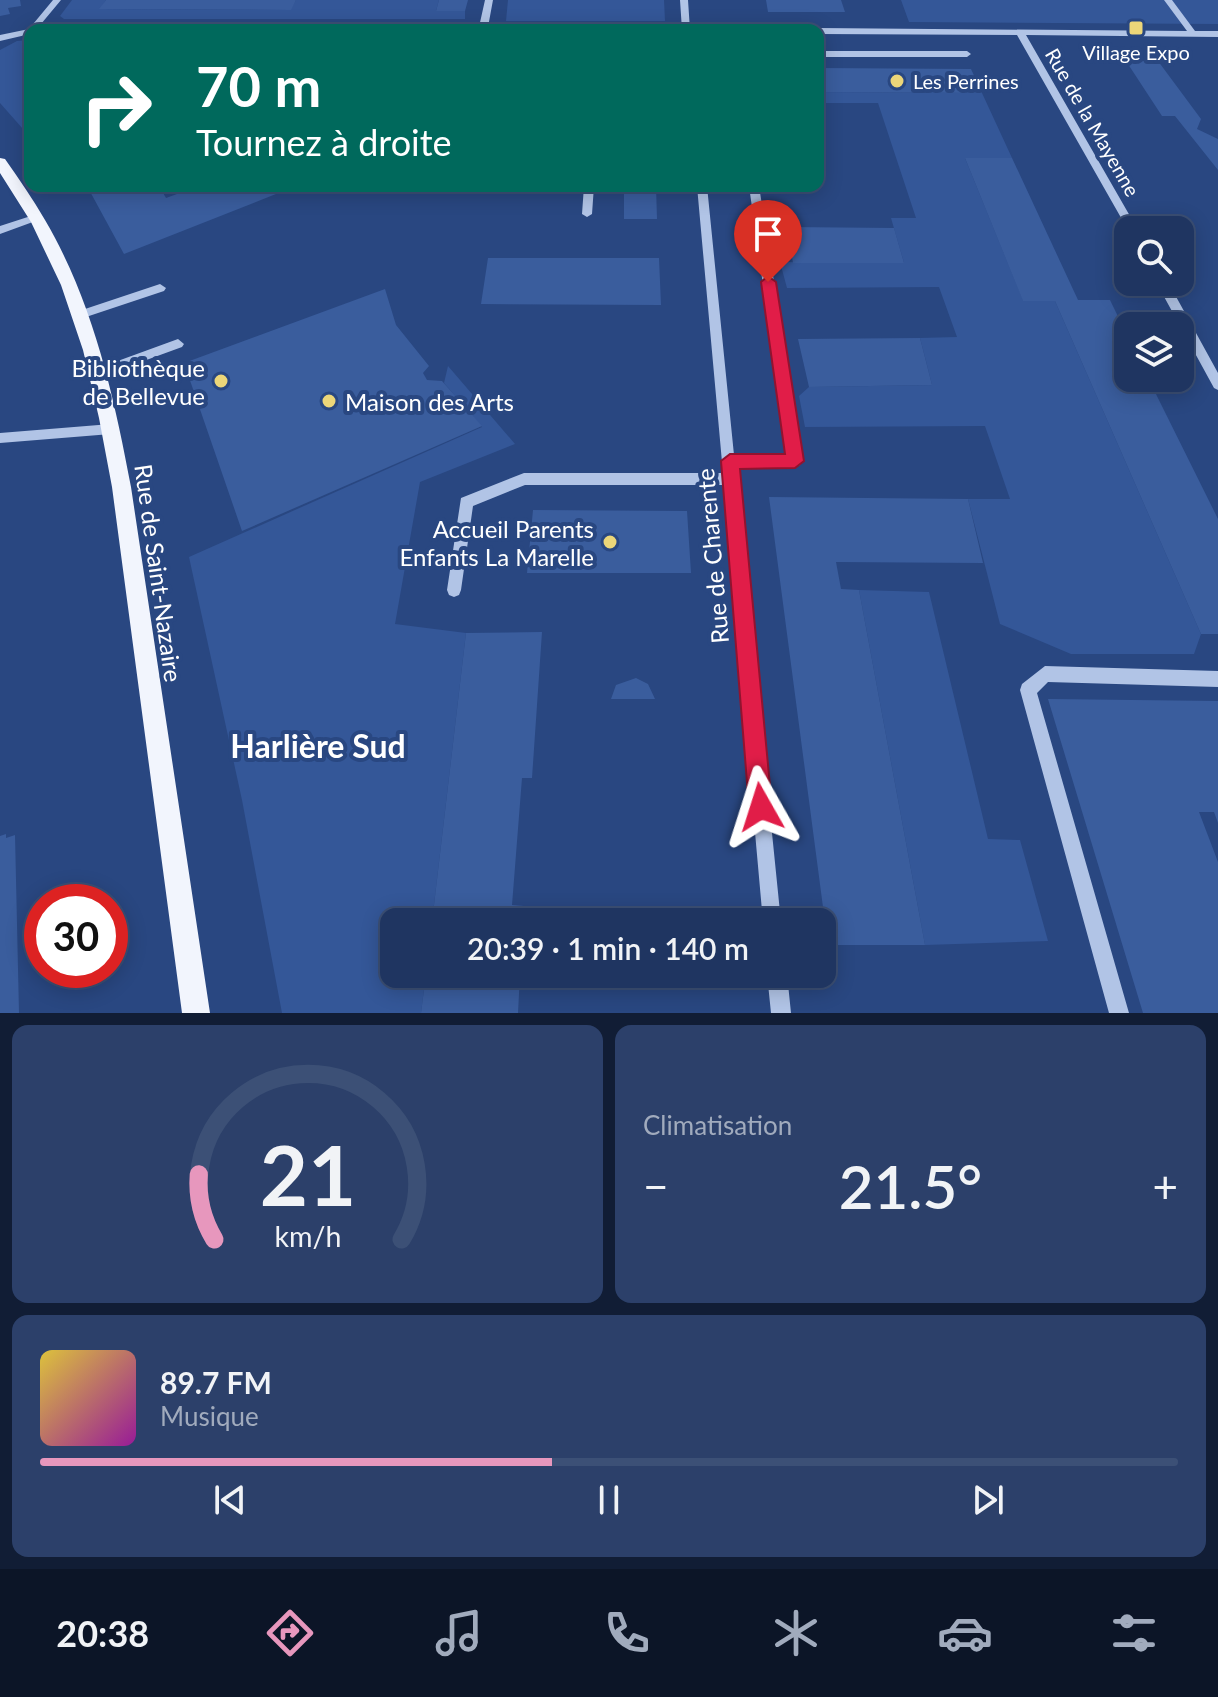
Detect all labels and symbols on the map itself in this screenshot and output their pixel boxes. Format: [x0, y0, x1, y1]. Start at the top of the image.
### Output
marker: Village Expo [1127, 19, 1145, 37]
place label: Village Expo [1082, 40, 1190, 64]
street label: Rue de la Mayenne [1041, 44, 1145, 200]
place label: Les Perrines [913, 69, 1019, 93]
marker: Les Perrines [888, 72, 906, 90]
pin [734, 200, 802, 282]
place label: Bibliothèque de Bellevue [72, 353, 205, 410]
marker: Bibliothèque de Bellevue [212, 372, 230, 390]
place label: Maison des Arts [345, 387, 514, 416]
marker: Maison des Arts [320, 392, 338, 410]
street label: Rue de Saint-Nazaire [129, 462, 189, 684]
street label: Rue de Charente [690, 467, 734, 645]
place label: Accueil Parents Enfants La Marelle [399, 514, 594, 571]
marker: Accueil Parents Enfants La Marelle [601, 533, 619, 551]
district label: Harlière Sud [230, 726, 406, 765]
position arrow [719, 765, 803, 849]
speed limit sign: 30 [24, 884, 128, 988]

